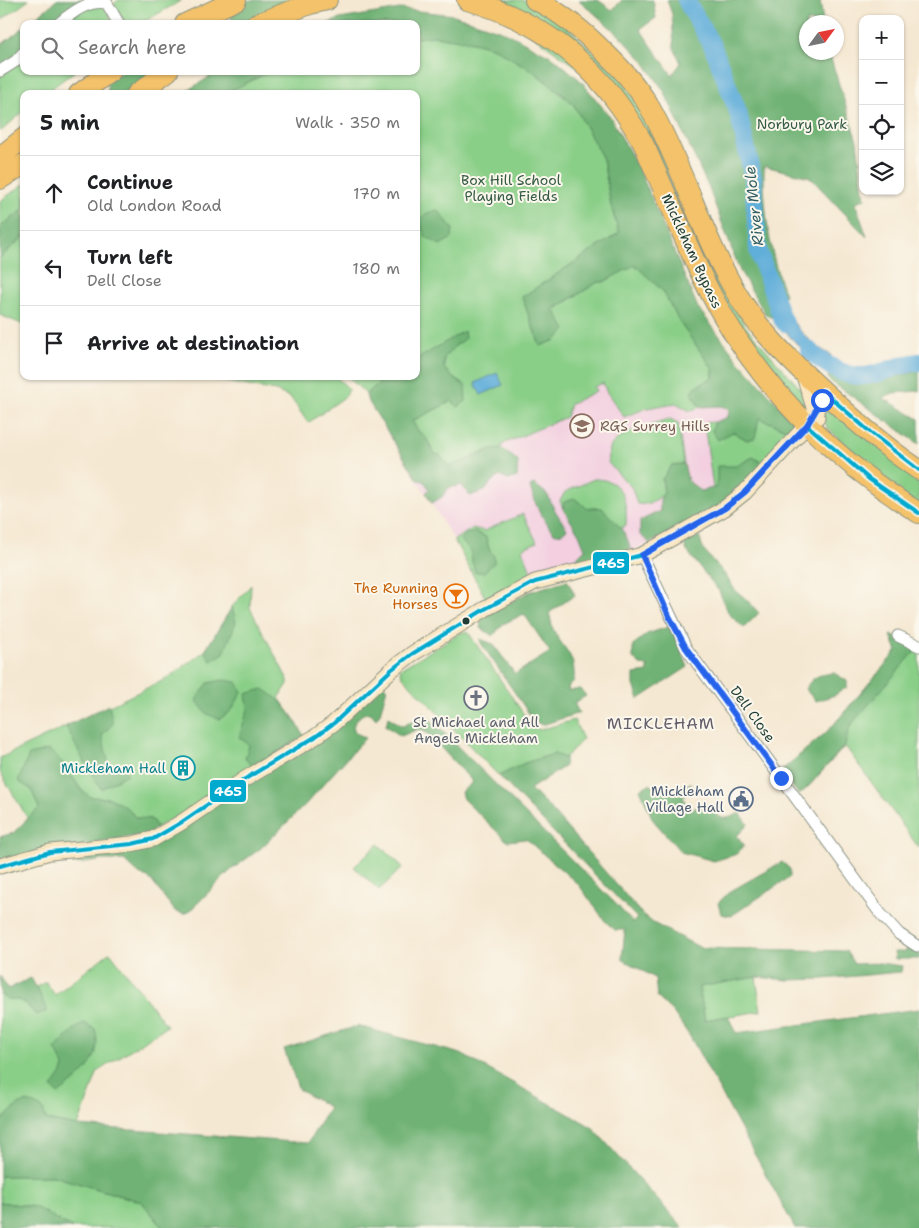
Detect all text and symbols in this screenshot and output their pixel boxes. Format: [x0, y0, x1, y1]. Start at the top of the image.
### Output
north arrow [799, 15, 844, 60]
map controls [859, 15, 904, 195]
button: + [859, 15, 904, 60]
search box [20, 20, 420, 75]
icon: search [38, 34, 66, 62]
text: Search here [78, 35, 187, 60]
button: − [859, 60, 904, 105]
button: locate [859, 105, 904, 150]
text: 5 min [40, 109, 100, 137]
text: Walk · 350 m [295, 112, 400, 133]
park label: Norbury Park [757, 115, 847, 133]
button: layers [859, 150, 904, 195]
water label: River Mole [740, 165, 768, 247]
text: Continue [87, 170, 173, 195]
park label: Box Hill School Playing Fields [461, 171, 562, 205]
icon: ahead [40, 179, 68, 207]
text: 170 m [353, 183, 400, 204]
street label: Mickleham Bypass [658, 191, 726, 311]
text: Old London Road [87, 195, 222, 216]
text: Turn left [87, 245, 173, 270]
icon: left [40, 254, 68, 282]
text: 180 m [352, 258, 400, 279]
text: Dell Close [87, 270, 162, 291]
icon: arrive [40, 329, 68, 357]
text: Arrive at destination [87, 331, 299, 356]
route start [811, 389, 834, 412]
school or university icon: RGS Surrey Hills [569, 413, 595, 439]
place label: RGS Surrey Hills [600, 417, 710, 435]
line badge: 465 [592, 551, 630, 575]
text: 465 [597, 554, 625, 572]
place label: The Running Horses [354, 579, 438, 613]
bar icon: The Running Horses [443, 583, 469, 609]
unlabelled marker [461, 616, 471, 626]
street label: Dell Close [726, 682, 780, 746]
church icon: St Michael and All Angels Mickleham [463, 685, 489, 711]
place label: St Michael and All Angels Mickleham [413, 713, 540, 747]
district label: MICKLEHAM [607, 713, 715, 734]
building icon: Mickleham Hall [170, 755, 196, 781]
place label: Mickleham Hall [61, 759, 167, 777]
route end [770, 767, 793, 790]
line badge: 465 [209, 779, 247, 803]
text: 465 [214, 782, 242, 800]
place label: Mickleham Village Hall [645, 782, 725, 816]
public building icon: Mickleham Village Hall [728, 786, 754, 812]

